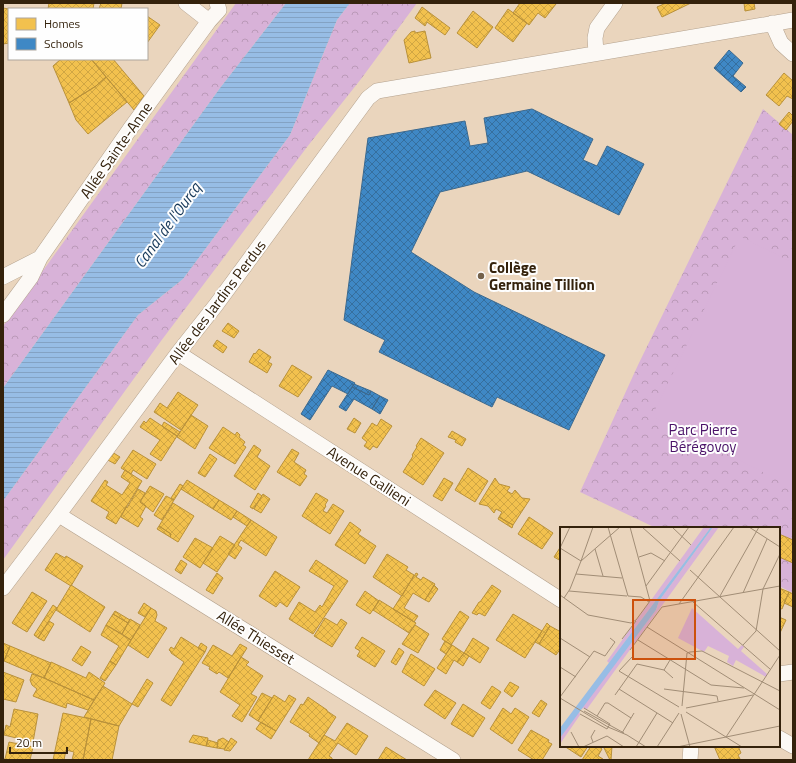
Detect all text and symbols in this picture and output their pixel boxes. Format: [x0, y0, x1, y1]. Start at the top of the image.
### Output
legend [8, 8, 148, 60]
text: Homes [44, 14, 80, 33]
text: Schools [44, 34, 84, 53]
street label: Allée Sainte-Anne [74, 97, 158, 203]
water label: Canal de l'Ourcq [128, 176, 207, 273]
street label: Allée des Jardins Perdus [162, 235, 272, 369]
place label: Collège Germaine Tillion [489, 256, 595, 296]
marker: Collège Germaine Tillion [476, 271, 486, 281]
park label: Parc Pierre Bérégovoy [669, 418, 737, 458]
street label: Avenue Gallieni [322, 440, 416, 512]
inset map [560, 527, 780, 747]
street label: Allée Thiesset [213, 604, 300, 670]
scale bar [10, 729, 67, 755]
text: 20 m [16, 733, 42, 752]

